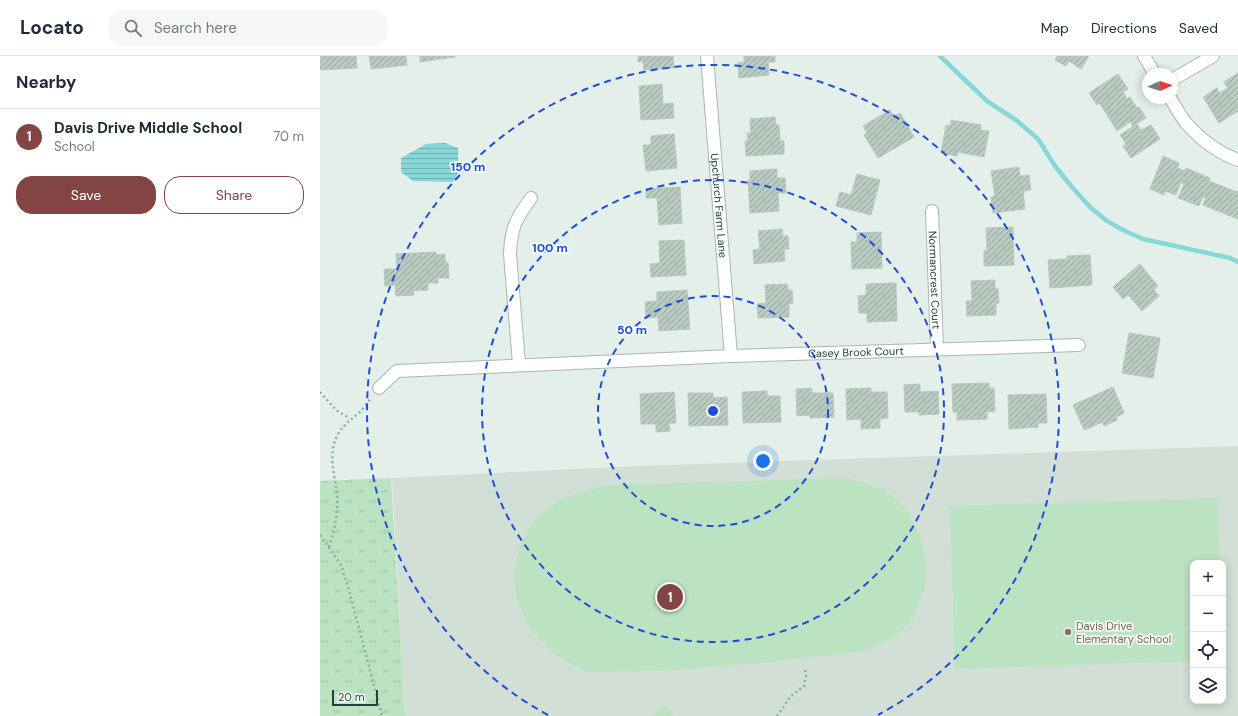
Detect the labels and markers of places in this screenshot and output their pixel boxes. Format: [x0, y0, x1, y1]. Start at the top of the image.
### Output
centre of rings [706, 404, 720, 418]
pin: 1 [657, 582, 683, 612]
place label: Davis Drive Elementary School [1076, 619, 1171, 646]
marker: Davis Drive Elementary School [1063, 627, 1073, 637]

